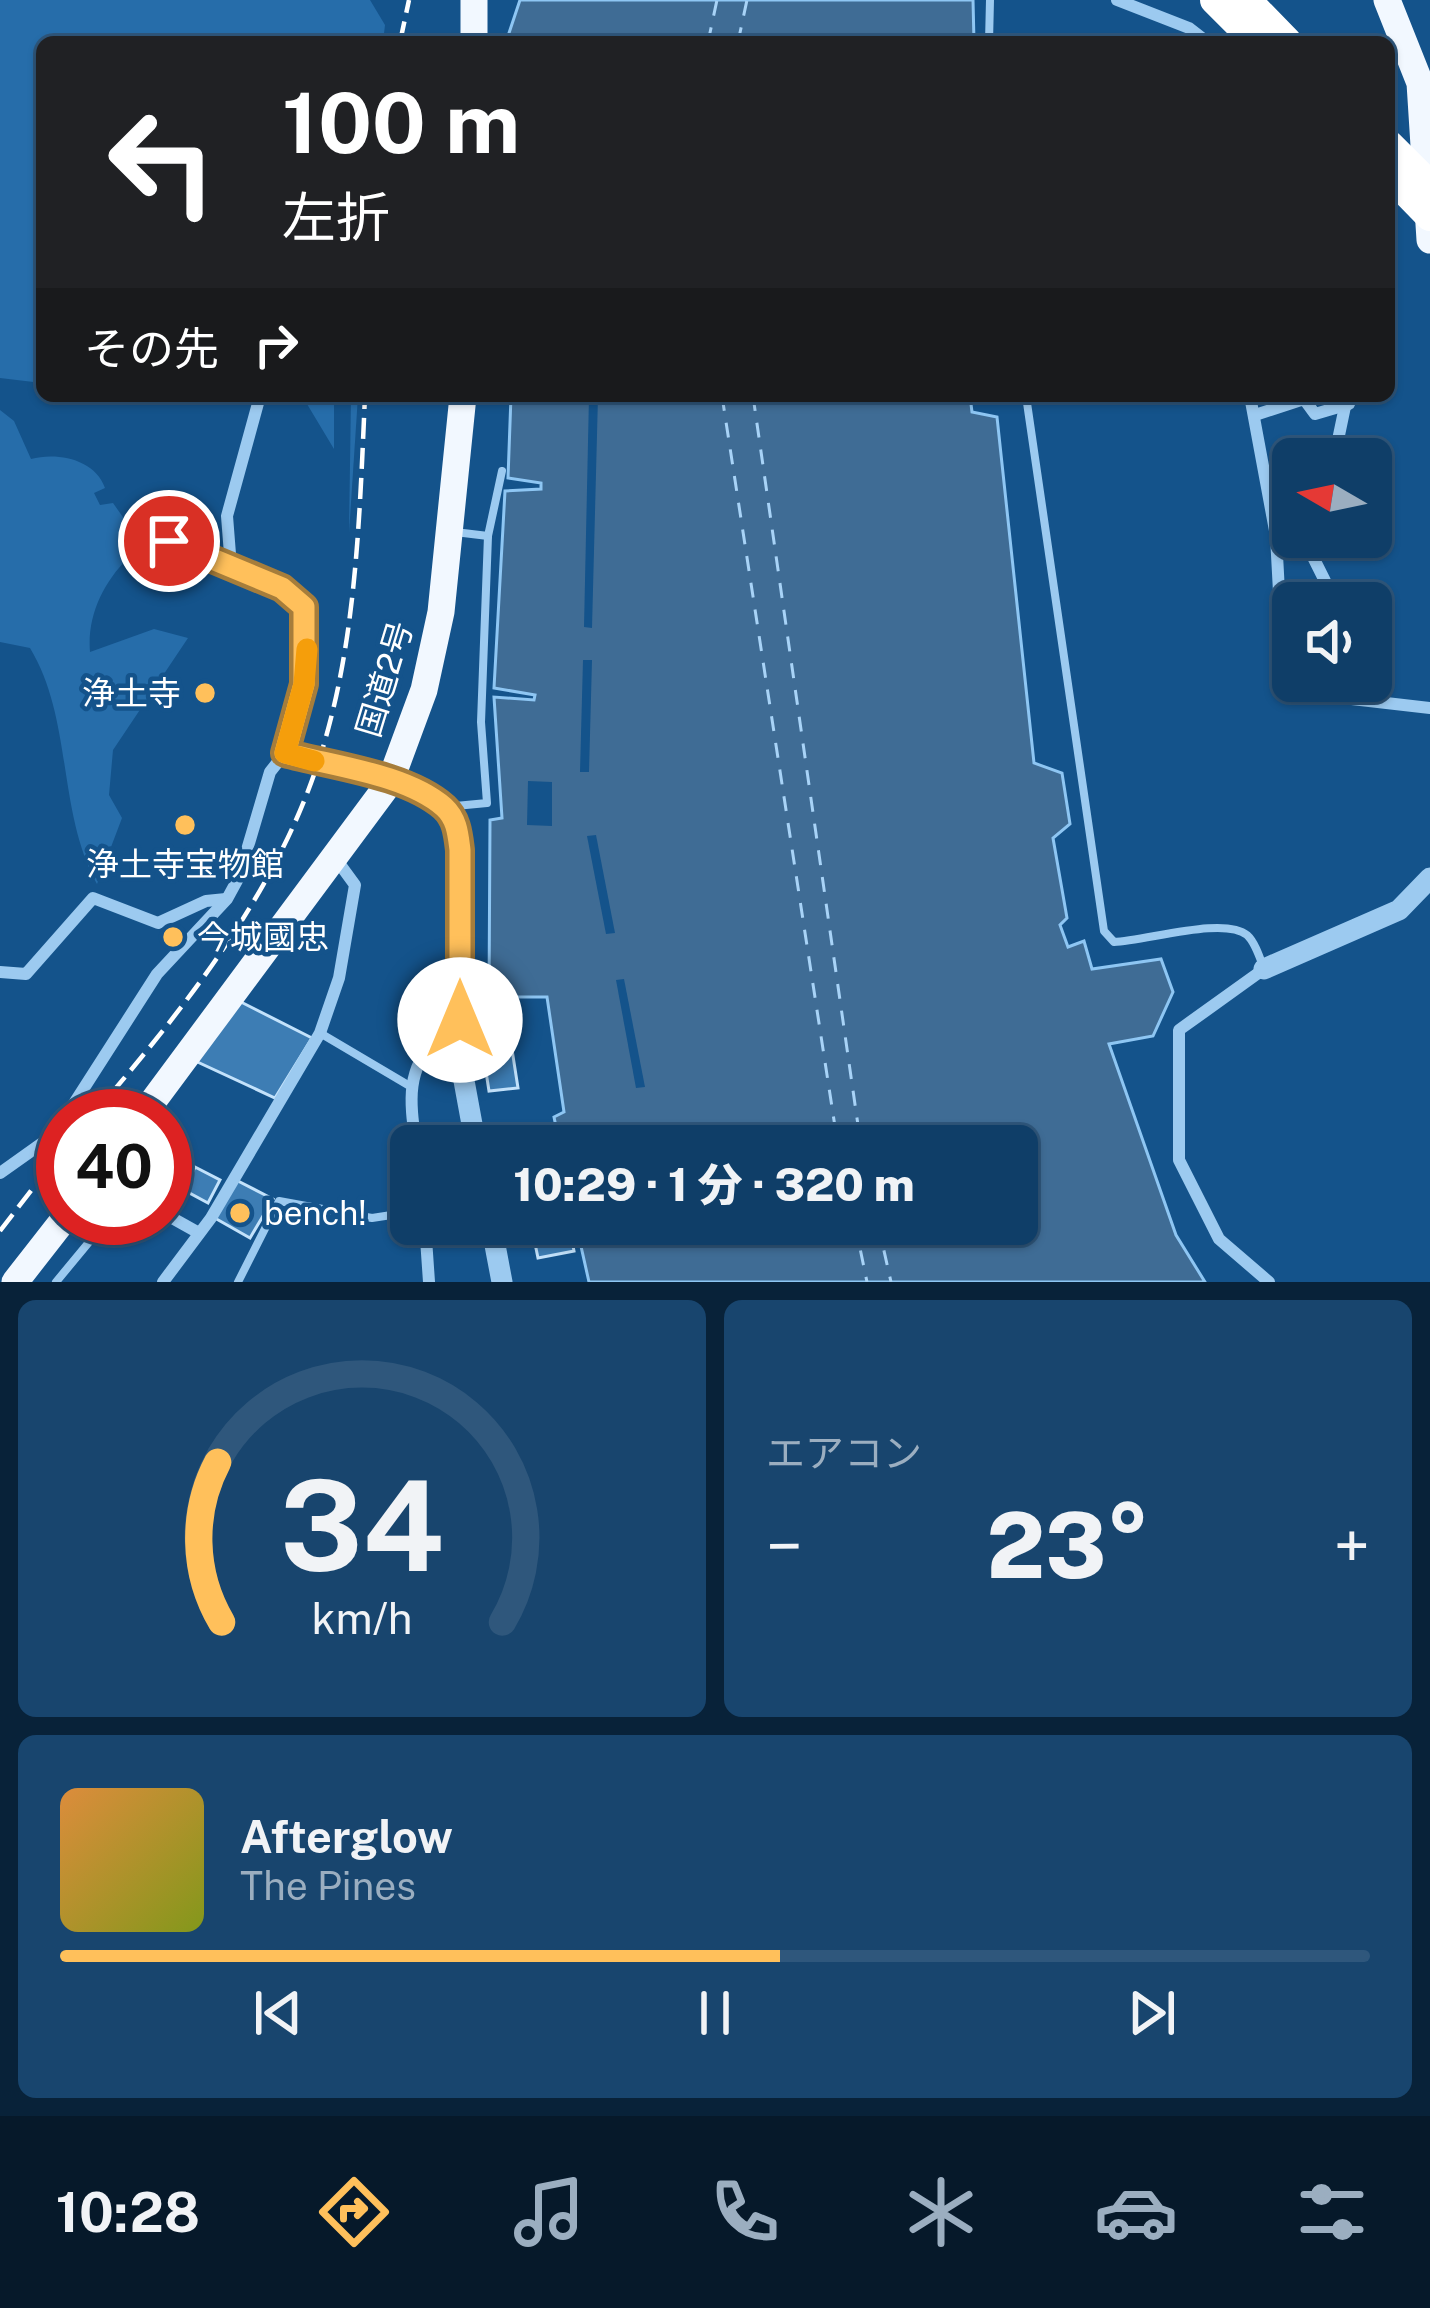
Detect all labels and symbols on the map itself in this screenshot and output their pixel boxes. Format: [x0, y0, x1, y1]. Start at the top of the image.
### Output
north arrow [1272, 438, 1392, 558]
pin [118, 490, 220, 592]
street label: 国道2号 [348, 617, 420, 741]
place label: 浄土寺 [82, 674, 181, 712]
marker: 浄土寺 [192, 680, 218, 706]
marker: 浄土寺宝物館 [172, 812, 198, 838]
place label: 浄土寺宝物館 [86, 845, 284, 883]
place label: 今城國忠 [197, 918, 329, 956]
marker: 今城國忠 [160, 924, 186, 950]
position arrow [397, 957, 523, 1083]
speed limit sign: 40 [36, 1089, 192, 1245]
place label: bench! [264, 1194, 366, 1232]
marker: bench! [227, 1200, 253, 1226]

